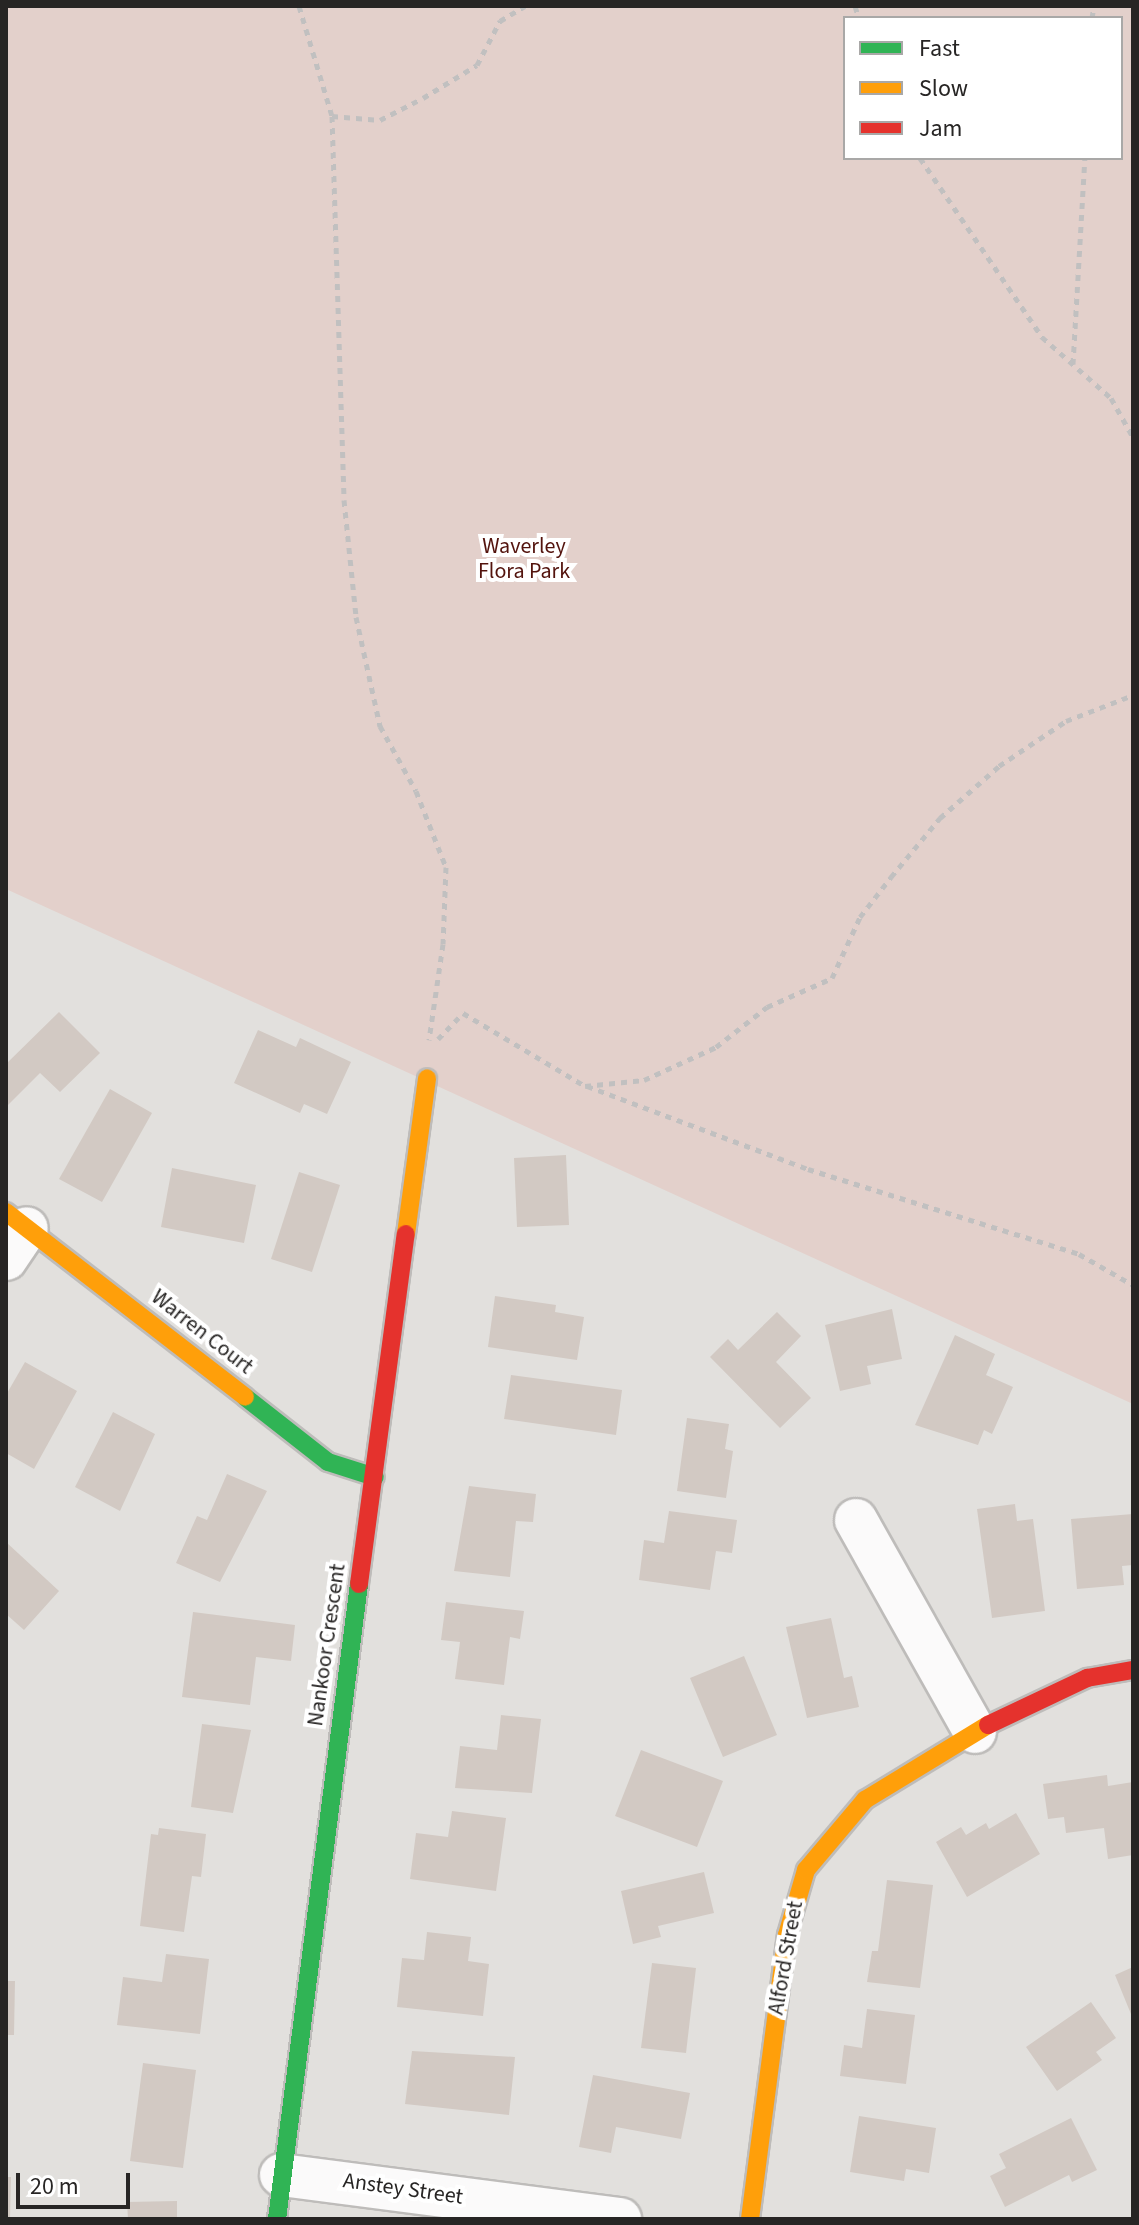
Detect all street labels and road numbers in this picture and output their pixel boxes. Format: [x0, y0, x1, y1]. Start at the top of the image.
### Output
street label: Warren Court [146, 1284, 258, 1380]
street label: Nankoor Crescent [303, 1562, 351, 1728]
street label: Alford Street [763, 1899, 809, 2017]
street label: Anstey Street [341, 2168, 465, 2210]

